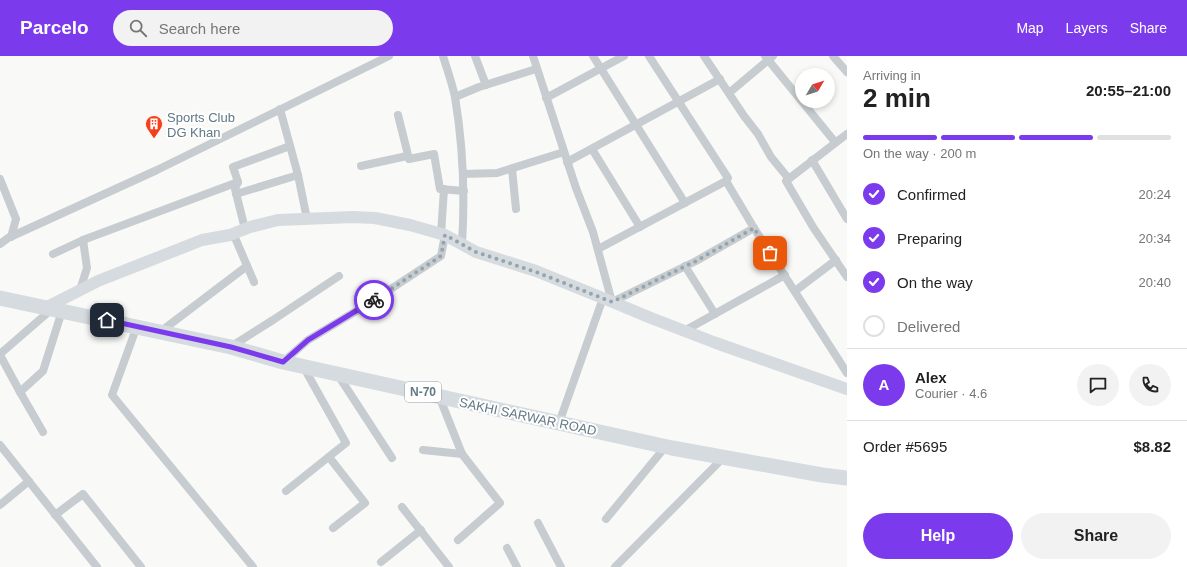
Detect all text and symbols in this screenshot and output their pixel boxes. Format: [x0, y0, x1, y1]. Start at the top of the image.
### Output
search box [113, 10, 393, 46]
text: Parcelo [20, 17, 89, 38]
icon: search [127, 17, 149, 39]
text: Search here [159, 20, 240, 37]
text: Map [1016, 20, 1044, 36]
text: Layers [1066, 20, 1108, 36]
text: Share [1130, 20, 1167, 36]
north arrow [795, 68, 835, 108]
map controls [795, 68, 835, 108]
text: Arriving in [863, 68, 921, 83]
text: 20:55–21:00 [1086, 82, 1171, 99]
text: 2 min [863, 83, 931, 113]
place label: Sports Club DG Khan [167, 110, 235, 140]
building icon: Sports Club DG Khan [144, 114, 164, 139]
text: On the way · 200 m [863, 146, 976, 161]
icon: check [863, 183, 885, 205]
text: Confirmed [897, 186, 966, 203]
text: 20:24 [1138, 187, 1171, 202]
icon: check [863, 227, 885, 249]
text: Preparing [897, 230, 962, 247]
text: 20:34 [1138, 231, 1171, 246]
pin [753, 236, 787, 270]
icon: bag [759, 242, 781, 264]
icon: check [863, 271, 885, 293]
text: On the way [897, 274, 973, 291]
text: 20:40 [1138, 275, 1171, 290]
courier [354, 280, 394, 320]
icon: bike [363, 289, 385, 311]
pin [90, 303, 124, 337]
icon: home [96, 309, 118, 331]
text: Delivered [897, 318, 960, 335]
button: chat [1077, 364, 1119, 406]
button: phone [1129, 364, 1171, 406]
text: Alex [915, 369, 947, 386]
text: A [879, 376, 889, 393]
road number: N-70 [405, 382, 441, 402]
text: Courier · 4.6 [915, 386, 987, 401]
street label: SAKHI SARWAR ROAD [458, 395, 598, 438]
text: Order #5695 [863, 438, 947, 455]
text: $8.82 [1133, 438, 1171, 455]
button: Help [863, 513, 1013, 559]
button: Share [1021, 513, 1171, 559]

